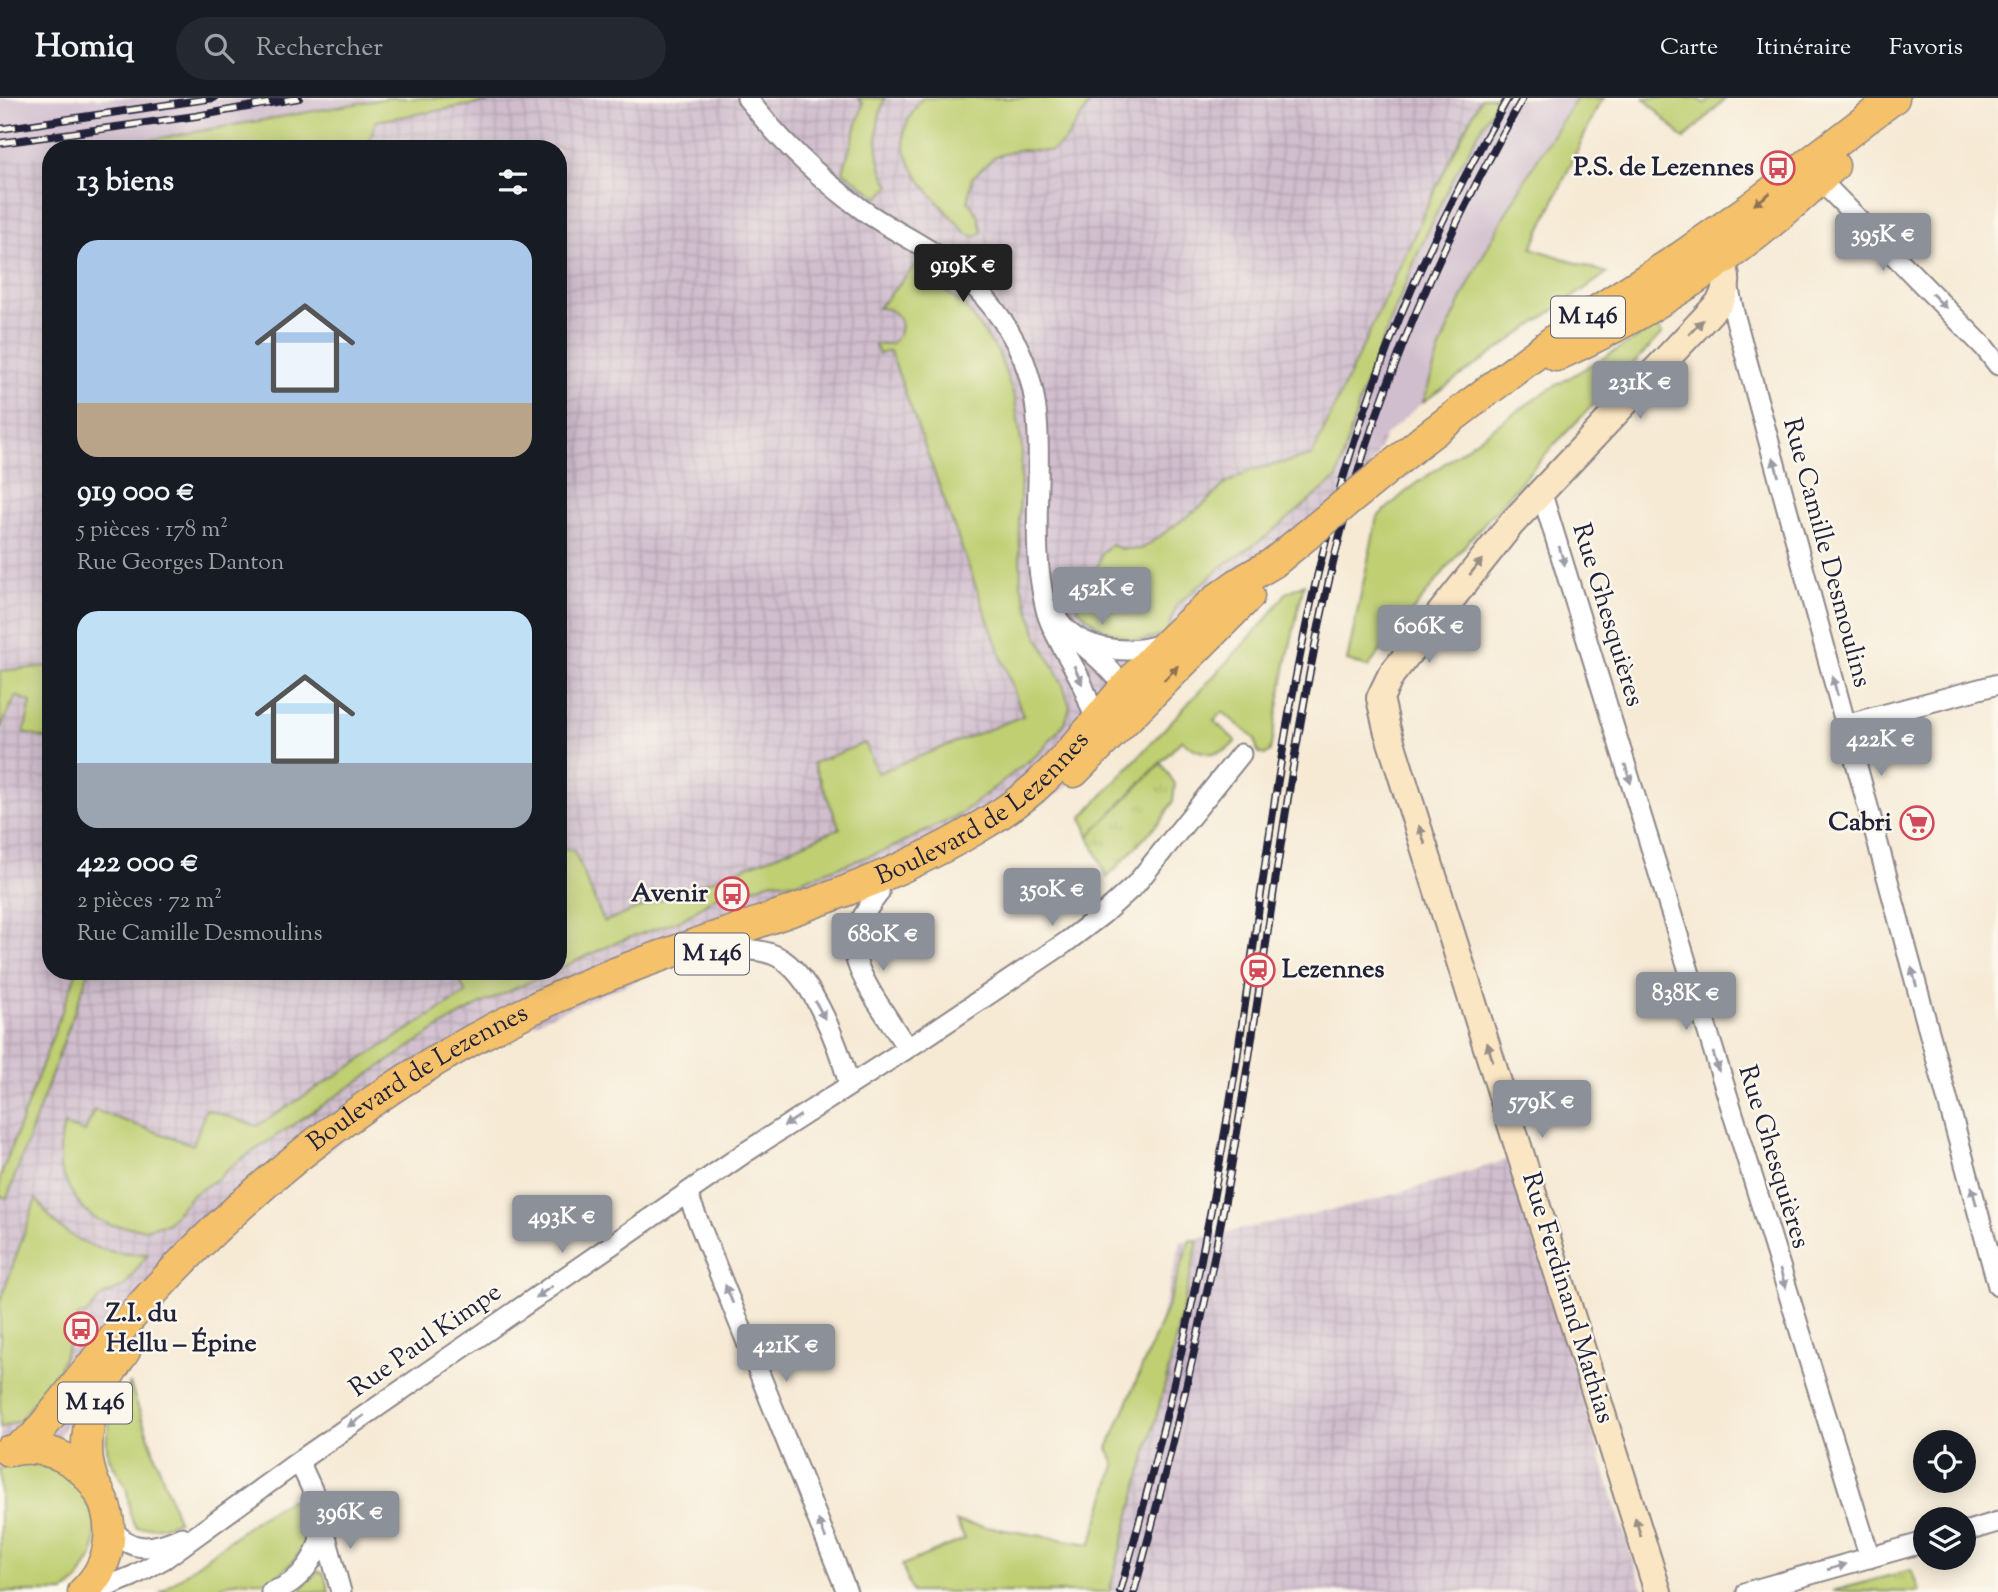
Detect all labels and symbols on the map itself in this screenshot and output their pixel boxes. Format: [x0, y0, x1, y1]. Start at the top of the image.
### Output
bus stop icon: P.S. de Lezennes [1759, 149, 1797, 187]
place label: P.S. de Lezennes [1573, 150, 1754, 187]
one-way arrow [1753, 192, 1771, 206]
pin: 395K € [1826, 214, 1940, 273]
pin: 919K € [906, 244, 1020, 304]
one-way arrow [1930, 293, 1947, 309]
road number: M 146 [1551, 296, 1625, 338]
one-way arrow [1688, 318, 1705, 335]
pin: 231K € [1583, 362, 1697, 421]
street label: Rue Camille Desmoulins [1772, 414, 1880, 692]
one-way arrow [1770, 456, 1780, 477]
street label: Rue Ghesquières [1562, 519, 1652, 711]
one-way arrow [1557, 546, 1567, 567]
one-way arrow [1469, 558, 1484, 576]
pin: 452K € [1045, 568, 1159, 627]
pin: 606K € [1372, 606, 1486, 665]
one-way arrow [1072, 665, 1084, 685]
one-way arrow [1163, 665, 1179, 682]
one-way arrow [1829, 675, 1840, 697]
pin: 422K € [1824, 718, 1938, 778]
street label: Boulevard de Lezennes [870, 724, 1098, 895]
one-way arrow [1624, 764, 1634, 785]
supermarket icon: Cabri [1898, 804, 1936, 842]
place label: Cabri [1828, 805, 1893, 842]
one-way arrow [1416, 825, 1427, 846]
pin: 350K € [995, 868, 1109, 928]
bus stop icon: Avenir [713, 875, 751, 913]
place label: Avenir [631, 876, 708, 913]
pin: 680K € [826, 914, 940, 973]
road number: M 146 [675, 934, 749, 974]
station icon: Lezennes [1239, 951, 1277, 989]
place label: Lezennes [1282, 952, 1385, 989]
one-way arrow [1908, 965, 1919, 987]
pin: 838K € [1629, 972, 1743, 1032]
street label: Boulevard de Lezennes [300, 995, 535, 1161]
one-way arrow [814, 1000, 826, 1019]
one-way arrow [1484, 1042, 1494, 1063]
one-way arrow [1712, 1051, 1722, 1072]
street label: Rue Ghesquières [1728, 1061, 1818, 1253]
pin: 579K € [1485, 1080, 1599, 1140]
one-way arrow [782, 1115, 801, 1128]
street label: Rue Ferdinand Mathias [1511, 1168, 1623, 1428]
one-way arrow [1968, 1185, 1978, 1206]
pin: 493K € [505, 1196, 619, 1255]
one-way arrow [1778, 1269, 1789, 1290]
street label: Rue Paul Kimpe [342, 1275, 510, 1407]
one-way arrow [723, 1284, 734, 1305]
one-way arrow [534, 1285, 553, 1298]
place label: Z.I. du Hellu – Épine [106, 1296, 257, 1363]
bus stop icon: Z.I. du Hellu – Épine [62, 1310, 100, 1348]
pin: 421K € [729, 1324, 843, 1384]
road number: M 146 [58, 1382, 132, 1423]
one-way arrow [347, 1414, 365, 1428]
pin: 396K € [293, 1492, 407, 1551]
one-way arrow [1632, 1516, 1643, 1537]
one-way arrow [816, 1518, 827, 1539]
one-way arrow [1826, 1561, 1848, 1572]

